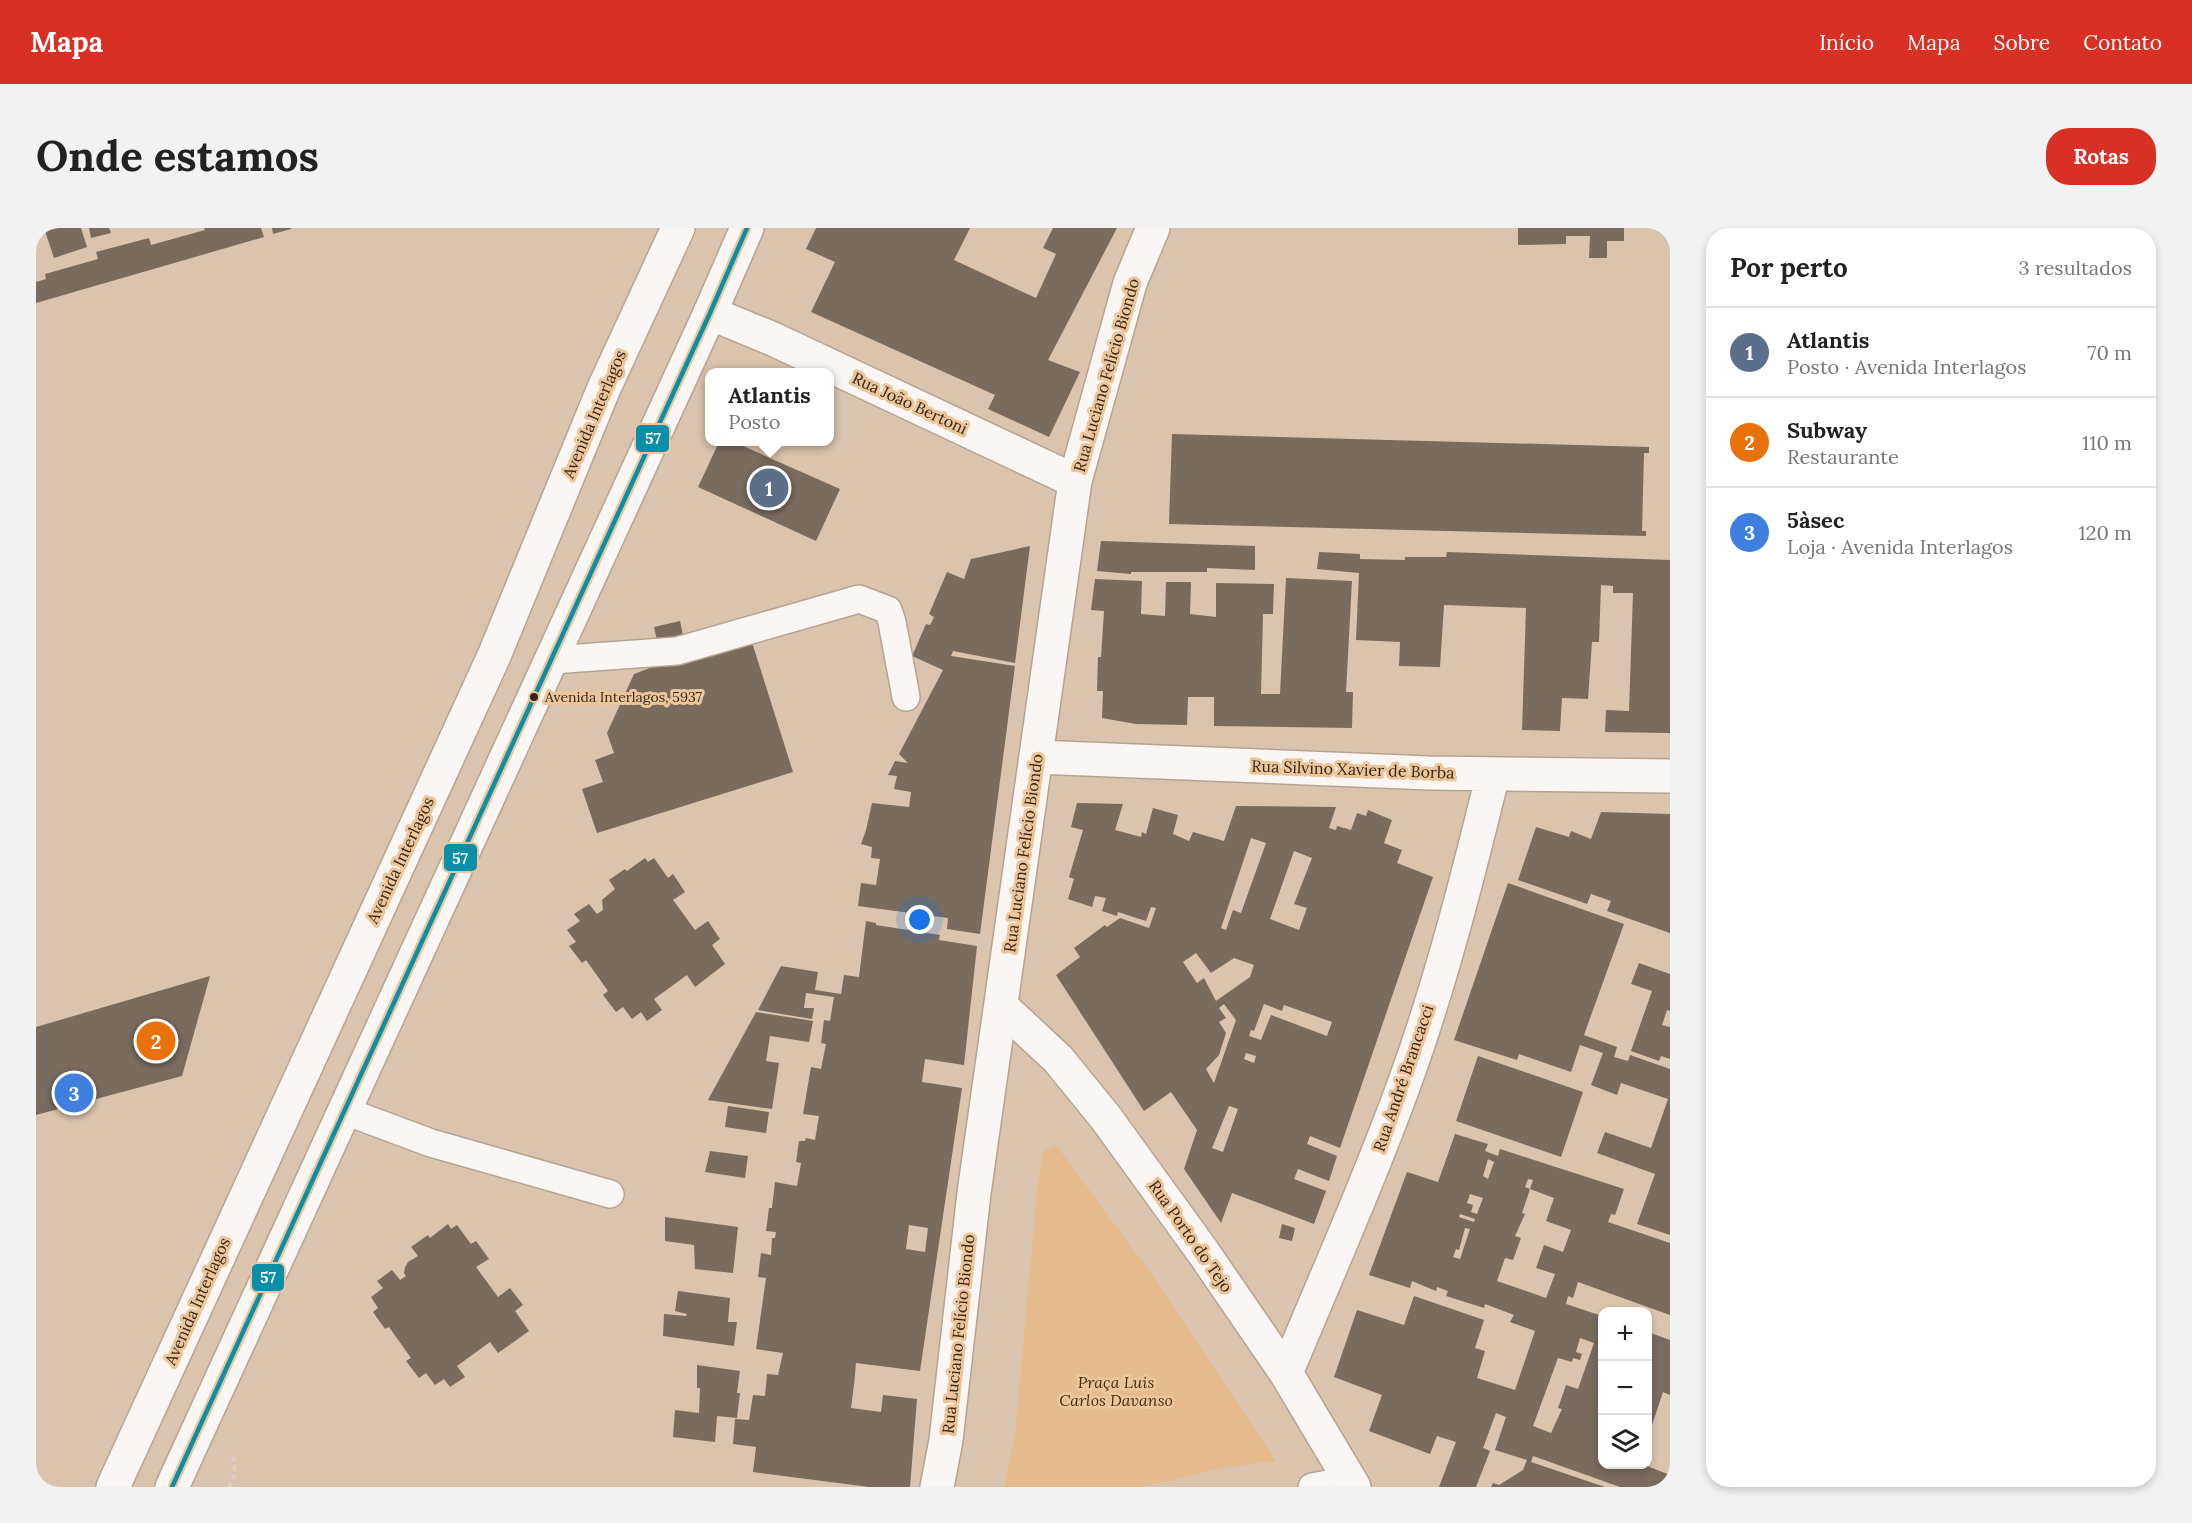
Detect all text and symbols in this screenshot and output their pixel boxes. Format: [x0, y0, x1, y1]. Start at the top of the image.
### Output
text: Mapa [30, 24, 103, 60]
text: Início [1819, 29, 1874, 56]
text: Mapa [1907, 29, 1961, 56]
text: Sobre [1994, 29, 2050, 56]
text: Contato [2083, 29, 2162, 56]
button: Rotas [2046, 128, 2156, 185]
text: Onde estamos [36, 129, 319, 183]
text: Por perto [1730, 251, 1848, 284]
text: 3 resultados [2019, 255, 2132, 280]
street label: Rua Luciano Felício Biondo [1069, 276, 1143, 474]
text: Atlantis [1787, 326, 1870, 354]
text: 1 [1745, 340, 1754, 365]
text: 70 m [2087, 340, 2132, 365]
street label: Avenida Interlagos [558, 347, 630, 482]
text: Posto · Avenida Interlagos [1787, 354, 2026, 379]
popup [705, 368, 834, 446]
street label: Rua João Bertoni [849, 368, 971, 438]
text: Atlantis [728, 381, 811, 409]
text: Posto [728, 409, 781, 434]
text: Subway [1787, 416, 1867, 444]
line badge: 57 [635, 424, 670, 453]
text: 57 [645, 428, 662, 448]
text: 2 [1744, 430, 1755, 455]
text: 110 m [2082, 430, 2132, 455]
text: Restaurante [1787, 444, 1899, 469]
pin: 1 [750, 466, 788, 510]
text: 5àsec [1787, 506, 1844, 534]
text: 3 [1744, 520, 1755, 545]
text: 120 m [2078, 520, 2132, 545]
text: Loja · Avenida Interlagos [1787, 534, 2013, 559]
place label: Avenida Interlagos, 5937 [544, 688, 703, 706]
marker: Avenida Interlagos, 5937 [528, 691, 540, 703]
street label: Rua Luciano Felício Biondo [999, 752, 1047, 954]
street label: Rua Silvino Xavier de Borba [1251, 755, 1455, 783]
street label: Avenida Interlagos [362, 794, 438, 927]
line badge: 57 [443, 843, 478, 872]
text: 57 [452, 848, 469, 868]
your location [905, 905, 934, 934]
street label: Rua André Brancacci [1369, 1002, 1437, 1154]
pin: 2 [136, 1018, 176, 1064]
pin: 3 [54, 1070, 93, 1116]
street label: Rua Porto do Tejo [1145, 1176, 1237, 1296]
street label: Rua Luciano Felício Biondo [938, 1233, 978, 1435]
street label: Avenida Interlagos [160, 1234, 234, 1369]
line badge: 57 [251, 1263, 285, 1292]
text: 57 [260, 1267, 277, 1287]
map controls [1598, 1307, 1652, 1469]
button: + [1598, 1307, 1652, 1361]
button: − [1598, 1361, 1652, 1415]
park label: Praça Luis Carlos Davanso [1059, 1372, 1173, 1410]
button: layers [1598, 1415, 1652, 1469]

